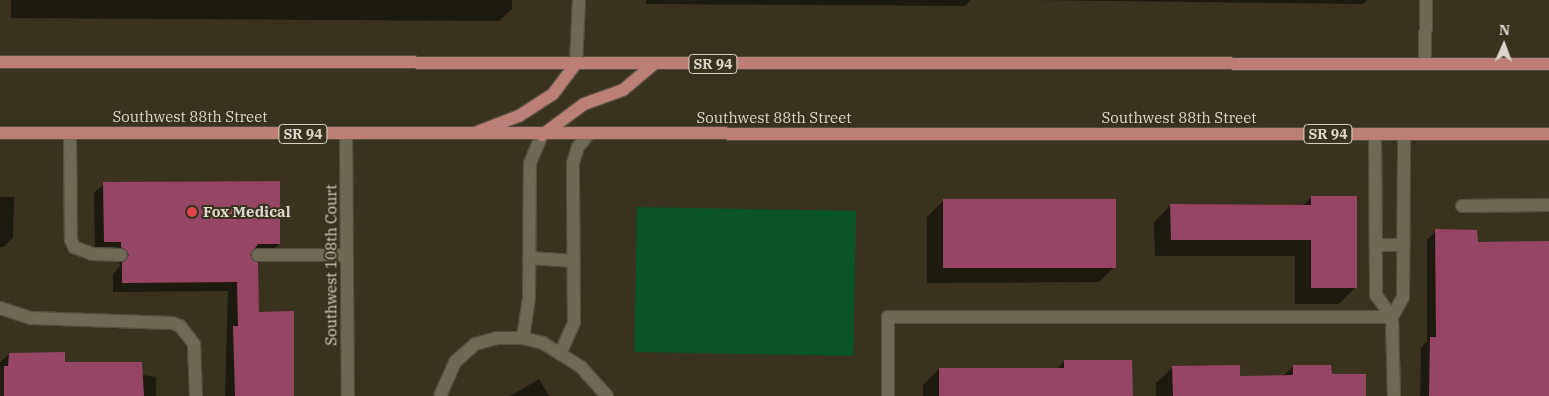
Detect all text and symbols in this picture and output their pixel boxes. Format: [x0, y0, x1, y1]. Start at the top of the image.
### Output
north arrow [1479, 20, 1529, 70]
text: N [1499, 21, 1510, 39]
road number: SR 94 [688, 52, 738, 76]
street label: Southwest 88th Street [113, 108, 267, 126]
street label: Southwest 88th Street [697, 109, 851, 127]
street label: Southwest 88th Street [1102, 109, 1256, 127]
road number: SR 94 [278, 122, 328, 146]
road number: SR 94 [1303, 122, 1353, 146]
street label: Southwest 108th Court [322, 184, 340, 346]
place label: Fox Medical [203, 203, 291, 221]
marker: Fox Medical [185, 205, 199, 219]

